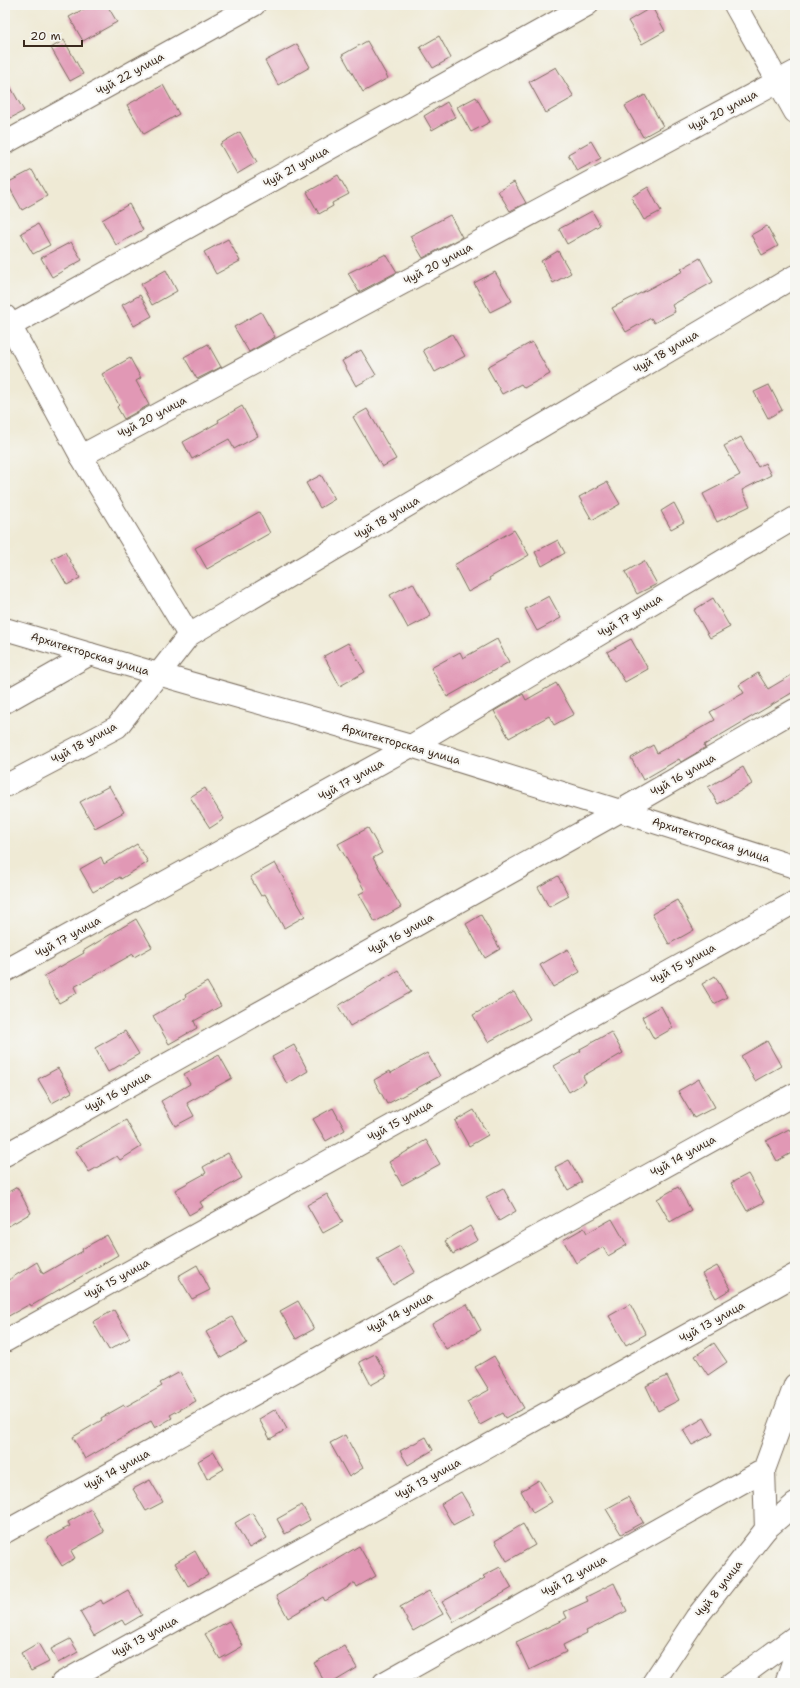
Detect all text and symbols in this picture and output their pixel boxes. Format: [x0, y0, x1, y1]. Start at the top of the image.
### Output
scale bar [24, 22, 82, 48]
text: 20 m [30, 28, 61, 44]
street label: Чуй 22 улица [93, 49, 167, 99]
street label: Чуй 20 улица [686, 87, 760, 135]
street label: Чуй 21 улица [261, 143, 331, 191]
street label: Чуй 20 улица [401, 240, 475, 288]
street label: Чуй 18 улица [631, 327, 701, 377]
street label: Чуй 20 улица [115, 393, 189, 441]
street label: Чуй 18 улица [352, 493, 422, 543]
street label: Чуй 17 улица [595, 591, 665, 641]
street label: Архитекторская улица [29, 629, 151, 679]
street label: Чуй 18 улица [48, 719, 120, 767]
street label: Архитекторская улица [340, 720, 462, 768]
street label: Чуй 16 улица [648, 750, 718, 800]
street label: Чуй 17 улица [316, 756, 386, 804]
street label: Архитекторская улица [650, 814, 772, 866]
street label: Чуй 16 улица [366, 910, 437, 958]
street label: Чуй 17 улица [33, 913, 103, 961]
street label: Чуй 15 улица [648, 940, 718, 988]
street label: Чуй 16 улица [83, 1068, 154, 1116]
street label: Чуй 15 улица [365, 1097, 435, 1145]
street label: Чуй 14 улица [648, 1132, 718, 1180]
street label: Чуй 15 улица [82, 1255, 152, 1303]
street label: Чуй 14 улица [365, 1289, 435, 1337]
street label: Чуй 13 улица [677, 1298, 747, 1346]
street label: Чуй 14 улица [82, 1446, 152, 1494]
street label: Чуй 13 улица [393, 1455, 463, 1503]
street label: Чуй 12 улица [539, 1552, 609, 1600]
street label: Чуй 8 улица [692, 1557, 746, 1621]
street label: Чуй 13 улица [110, 1613, 180, 1661]

